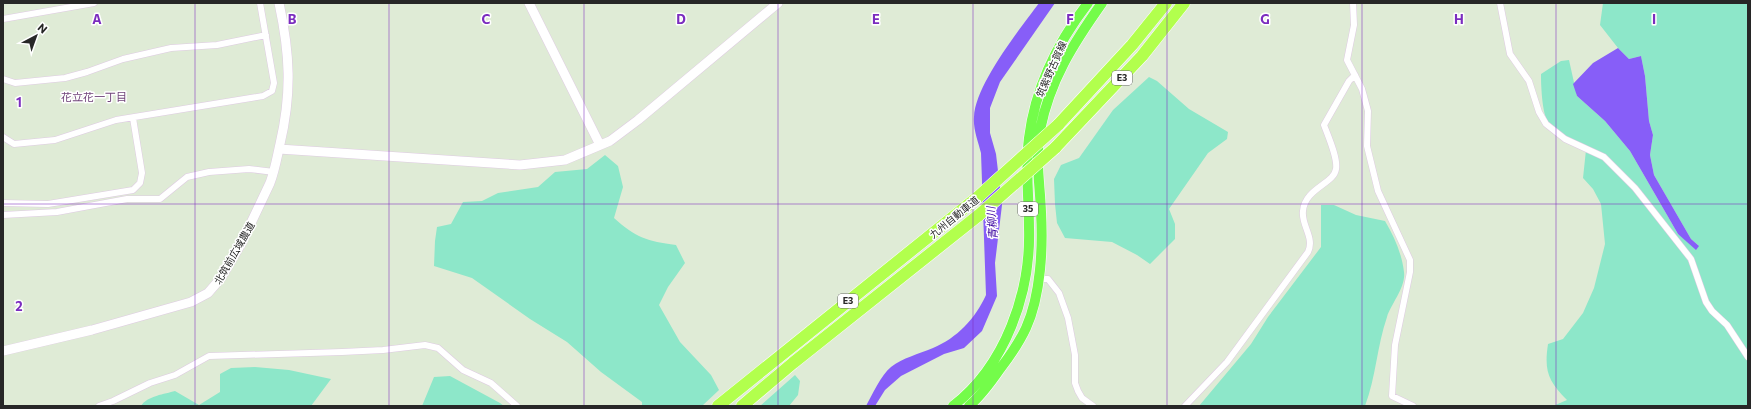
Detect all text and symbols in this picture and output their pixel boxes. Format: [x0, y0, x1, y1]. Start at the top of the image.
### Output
text: A [92, 11, 102, 27]
text: B [288, 11, 297, 27]
text: C [482, 11, 491, 27]
text: D [676, 11, 686, 27]
text: E [872, 11, 880, 27]
text: F [1066, 11, 1074, 27]
text: G [1260, 11, 1270, 27]
text: H [1454, 11, 1464, 27]
text: I [1652, 11, 1656, 27]
north arrow [16, 16, 56, 56]
text: N [36, 20, 50, 36]
street label: 筑紫野古賀線 [1033, 39, 1069, 99]
road number: E3 [1112, 71, 1132, 85]
district label: 花立花一丁目 [61, 90, 127, 103]
text: 1 [16, 94, 22, 110]
street label: 九州自動車道 [927, 193, 981, 241]
road number: 35 [1018, 202, 1038, 216]
water label: 青柳川 [984, 205, 999, 240]
street label: 北筑前広域農道 [211, 220, 257, 286]
road number: E3 [838, 294, 858, 308]
text: 2 [15, 298, 23, 314]

